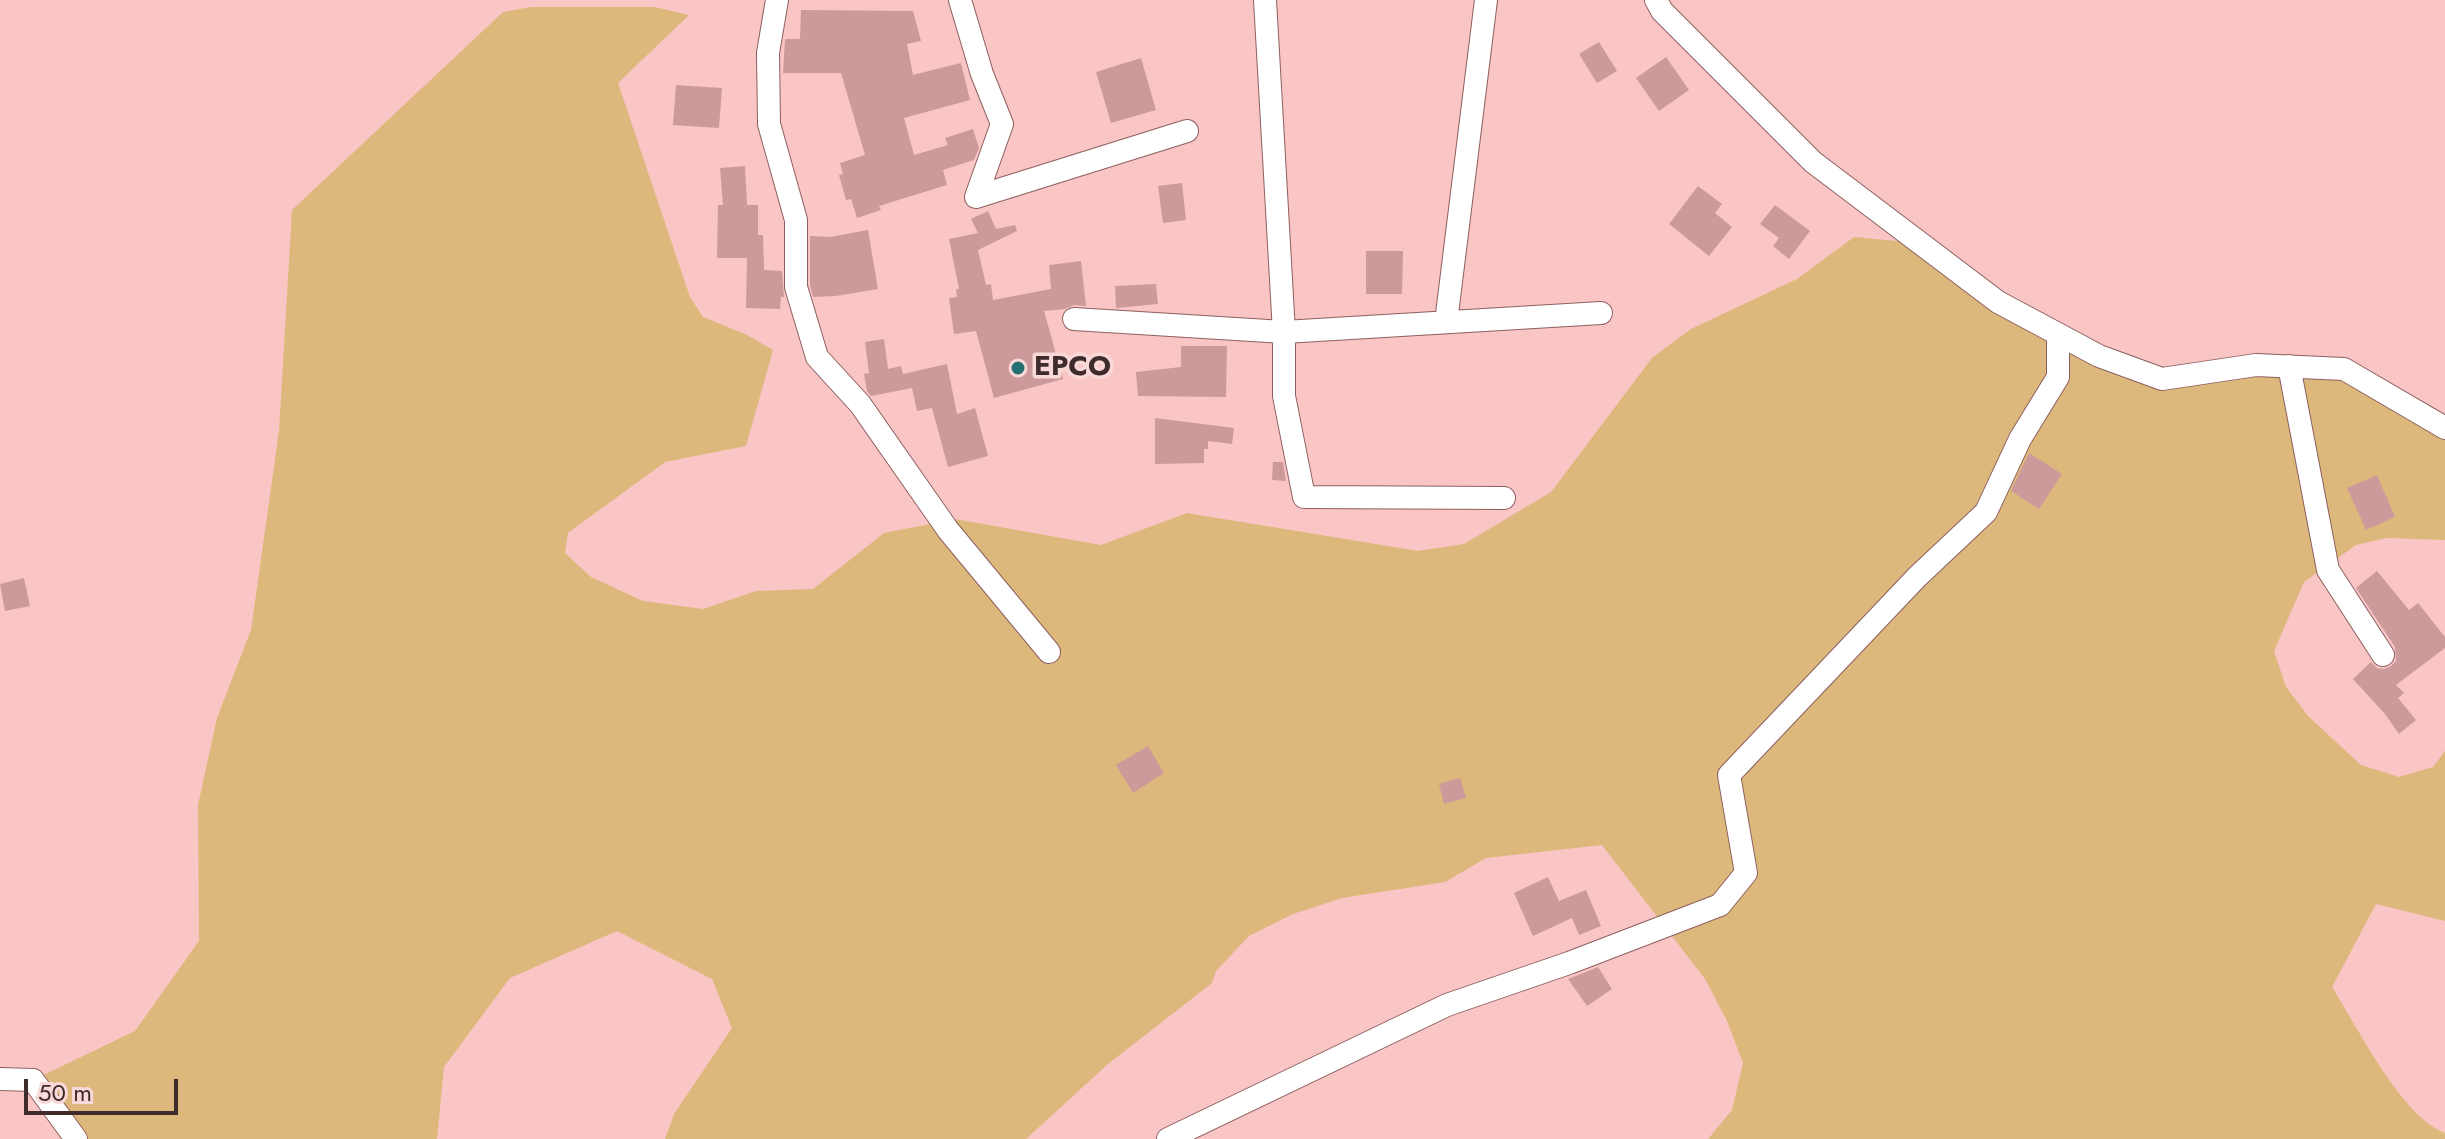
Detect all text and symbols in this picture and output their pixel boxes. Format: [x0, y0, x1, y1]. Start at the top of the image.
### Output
place label: EPCO [1034, 351, 1111, 385]
marker: EPCO [1009, 359, 1027, 377]
scale bar [28, 1063, 182, 1113]
text: 50 m [38, 1075, 92, 1110]

